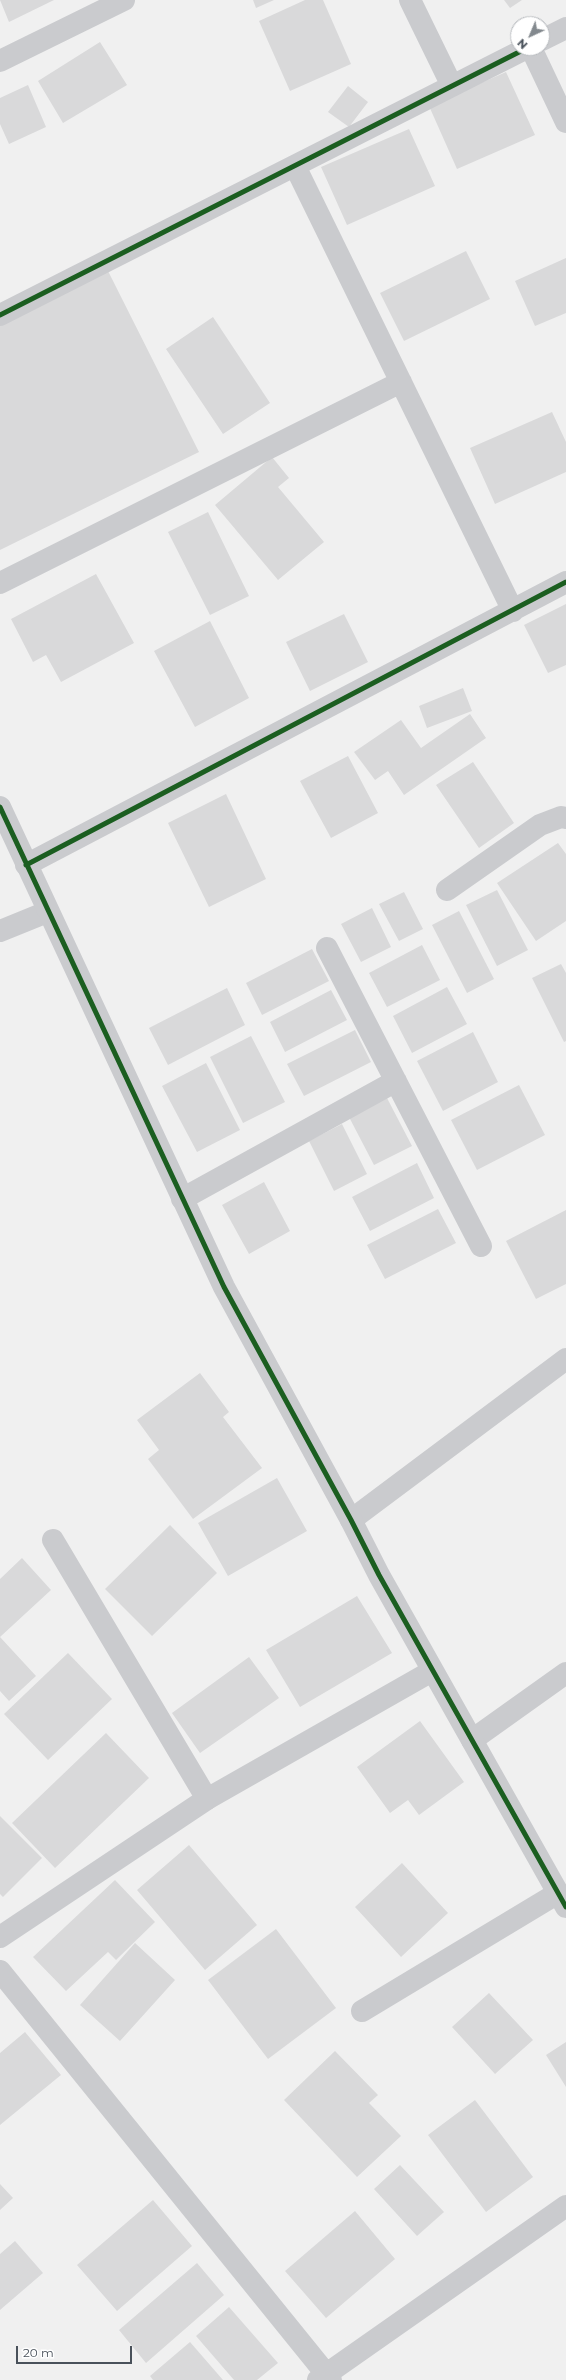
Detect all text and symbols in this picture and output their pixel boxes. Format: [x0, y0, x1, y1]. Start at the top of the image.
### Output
north arrow [510, 16, 550, 56]
text: N [514, 36, 530, 52]
scale bar [18, 2338, 134, 2364]
text: 20 m [23, 2345, 54, 2360]

